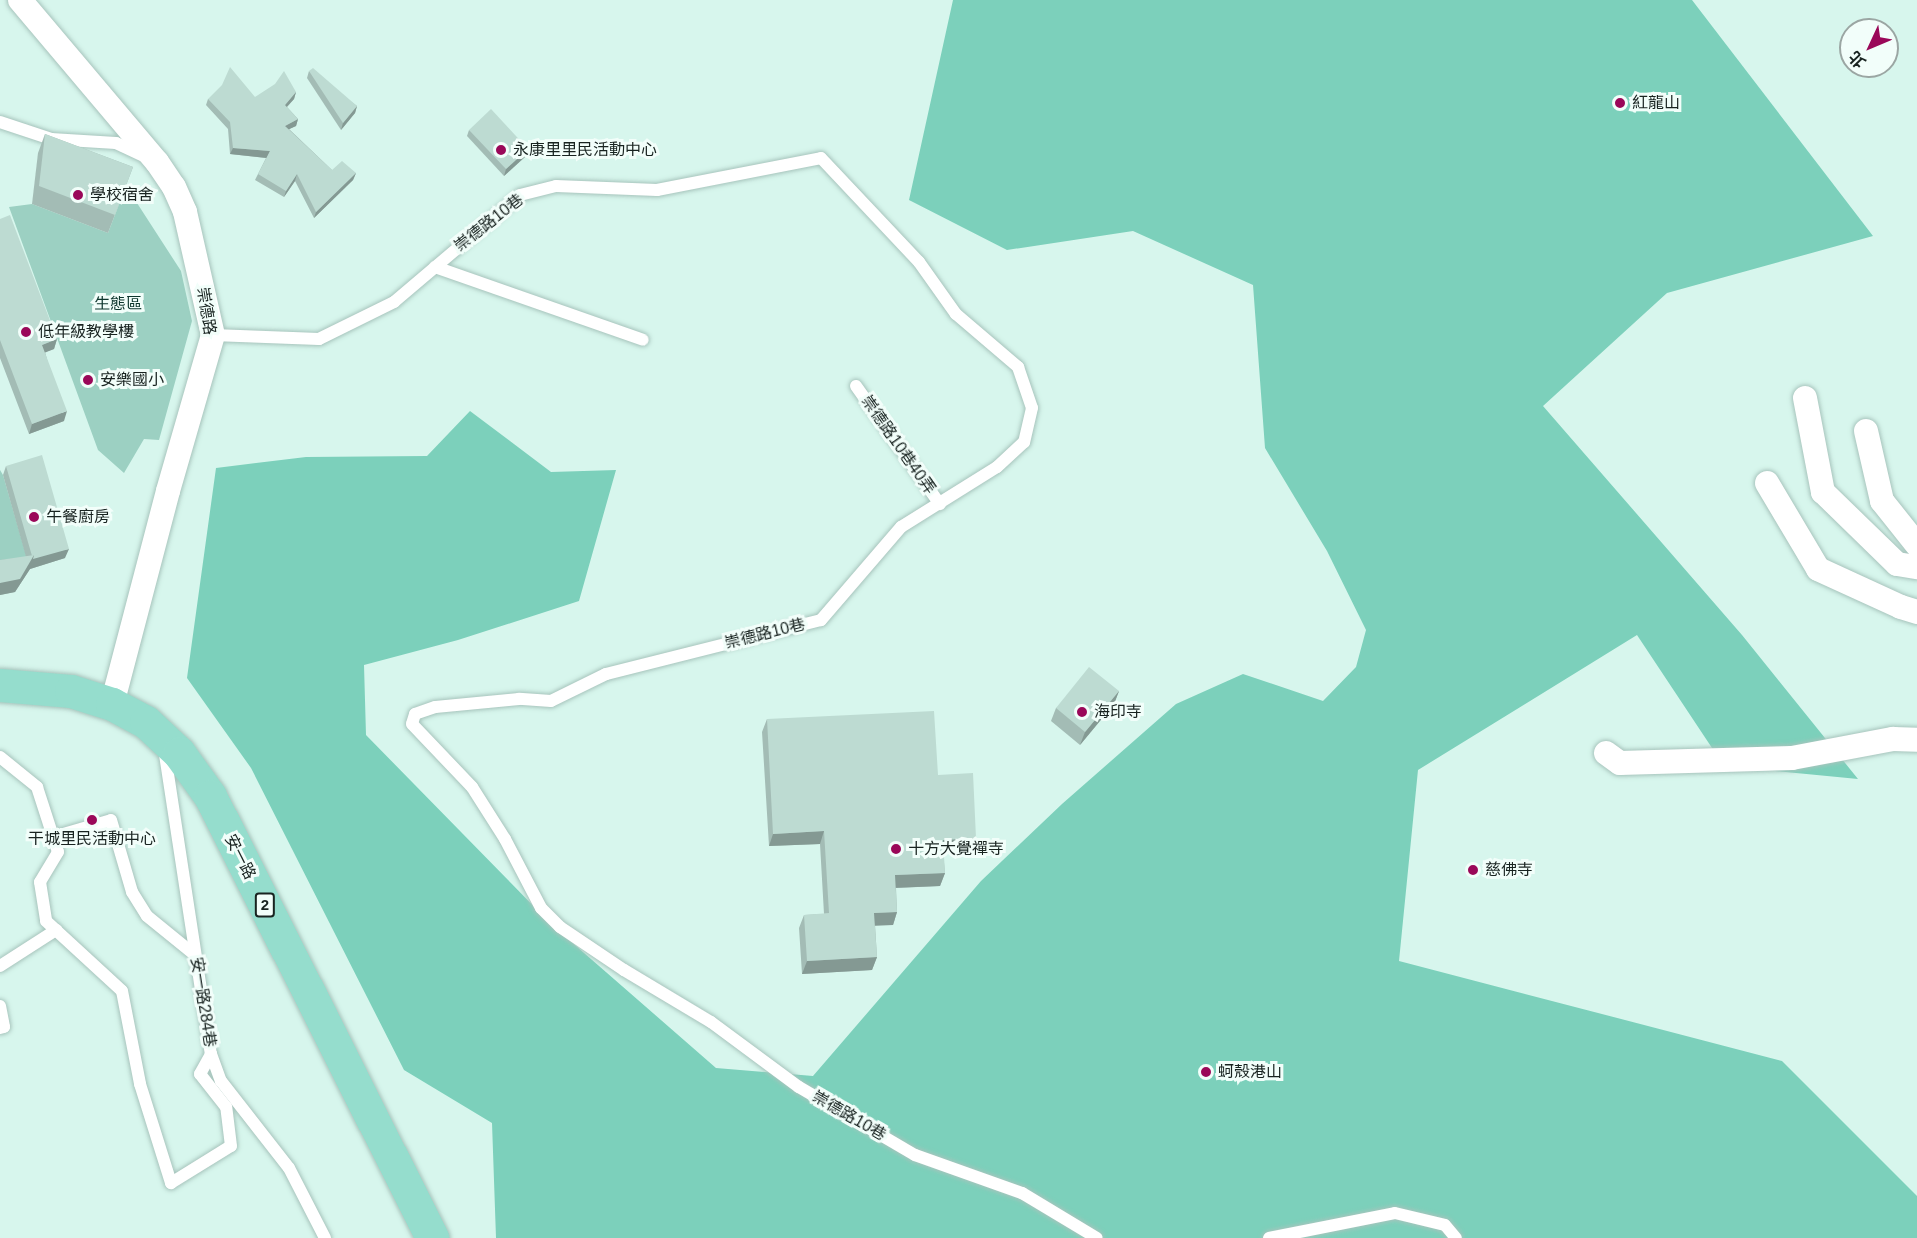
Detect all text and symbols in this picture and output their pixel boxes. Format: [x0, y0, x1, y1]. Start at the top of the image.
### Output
north arrow [1839, 18, 1899, 78]
text: 北 [1845, 48, 1869, 71]
place label: 紅龍山 [1632, 93, 1680, 113]
marker: 紅龍山 [1613, 96, 1627, 110]
place label: 永康里里民活動中心 [513, 140, 657, 160]
marker: 永康里里民活動中心 [494, 143, 508, 157]
place label: 學校宿舍 [90, 185, 154, 205]
marker: 學校宿舍 [71, 188, 85, 202]
street label: 崇德路10巷 [451, 190, 527, 256]
street label: 崇德路 [193, 286, 219, 336]
park label: 生態區 [94, 294, 142, 314]
place label: 低年級教學樓 [38, 322, 134, 342]
marker: 低年級教學樓 [19, 325, 33, 339]
place label: 安樂國小 [100, 370, 164, 390]
marker: 安樂國小 [81, 373, 95, 387]
street label: 崇德路10巷40弄 [857, 392, 939, 498]
place label: 午餐廚房 [46, 507, 110, 527]
marker: 午餐廚房 [27, 510, 41, 524]
street label: 崇德路10巷 [723, 615, 807, 653]
place label: 海印寺 [1094, 702, 1142, 722]
marker: 海印寺 [1075, 705, 1089, 719]
marker: 干城里民活動中心 [85, 813, 99, 827]
place label: 干城里民活動中心 [28, 829, 156, 849]
street label: 安一路 [221, 831, 259, 883]
place label: 十方大覺禪寺 [908, 839, 1004, 859]
marker: 十方大覺禪寺 [889, 842, 903, 856]
place label: 慈佛寺 [1485, 860, 1533, 880]
marker: 慈佛寺 [1466, 863, 1480, 877]
road number: 2 [254, 893, 276, 917]
street label: 安一路284巷 [186, 956, 220, 1048]
place label: 蚵殼港山 [1218, 1062, 1282, 1082]
marker: 蚵殼港山 [1199, 1065, 1213, 1079]
street label: 崇德路10巷 [809, 1087, 889, 1145]

